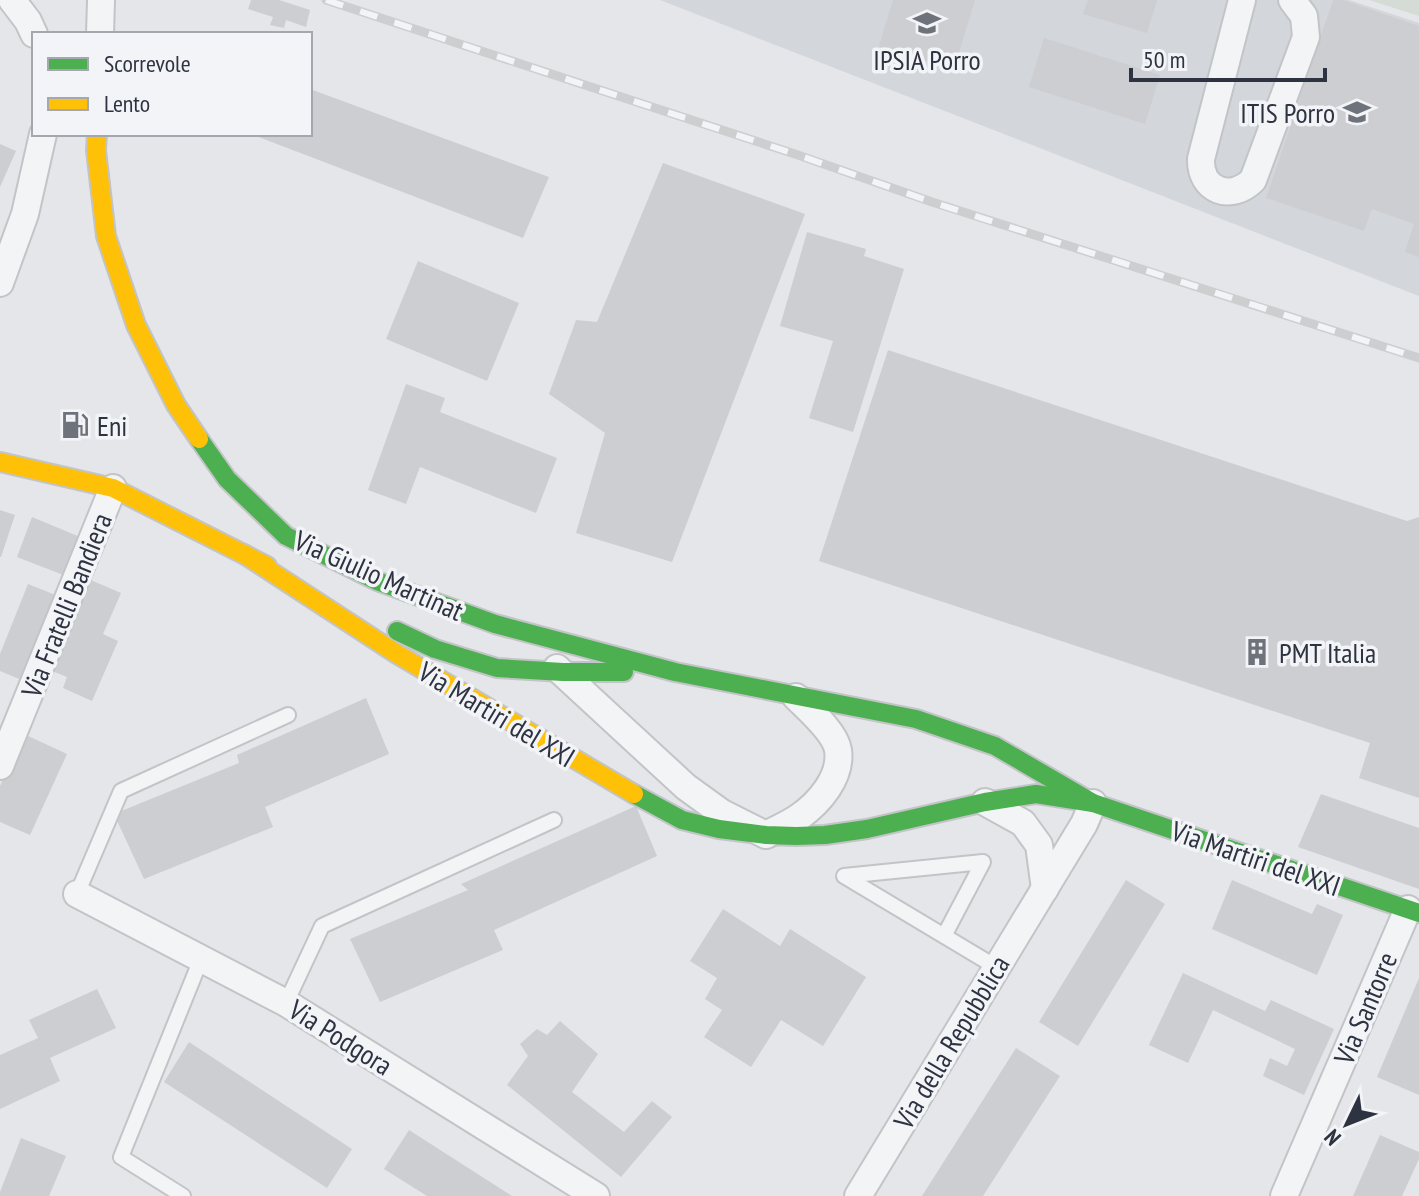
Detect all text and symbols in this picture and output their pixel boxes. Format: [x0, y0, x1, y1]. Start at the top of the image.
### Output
school or university icon: IPSIA Porro [912, 8, 942, 38]
legend [32, 32, 312, 136]
scale bar [1131, 32, 1325, 82]
place label: IPSIA Porro [873, 41, 981, 78]
text: 50 m [1143, 44, 1185, 75]
text: Scorrevole [104, 48, 191, 79]
text: Lento [104, 88, 150, 119]
place label: ITIS Porro [1240, 94, 1335, 131]
school or university icon: ITIS Porro [1342, 97, 1372, 127]
place label: Eni [97, 407, 127, 444]
fuel station icon: Eni [60, 410, 90, 440]
street label: Via Fratelli Bandiera [12, 507, 120, 704]
street label: Via Giulio Martinat [288, 521, 470, 629]
place label: PMT Italia [1279, 634, 1376, 671]
building icon: PMT Italia [1242, 637, 1272, 667]
street label: Via Martiri del XXI [411, 652, 582, 775]
street label: Via Martiri del XXI [1166, 811, 1345, 904]
street label: Via Santorre [1324, 946, 1405, 1071]
street label: Via della Repubblica [884, 948, 1017, 1137]
street label: Via Podgora [281, 990, 400, 1083]
north arrow [1307, 1084, 1387, 1164]
text: N [1318, 1124, 1347, 1152]

